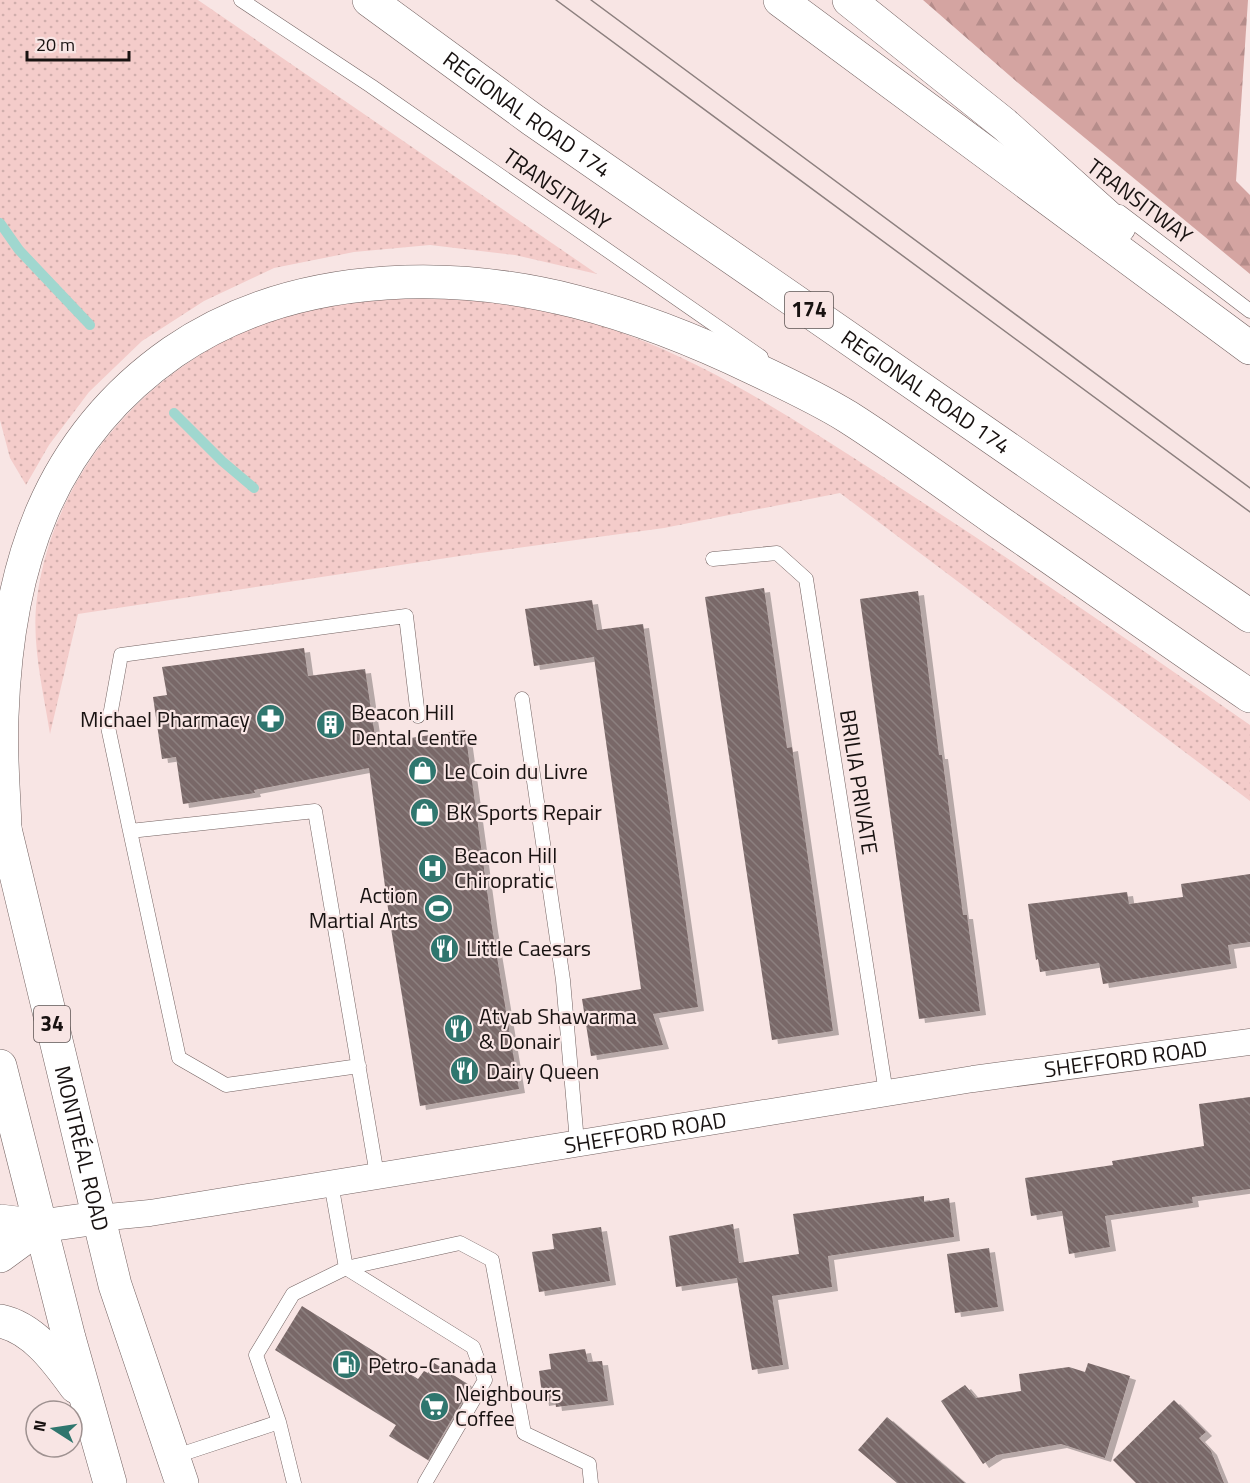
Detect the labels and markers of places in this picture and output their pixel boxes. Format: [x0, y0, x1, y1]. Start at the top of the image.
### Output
place label: Beacon Hill Dental Centre [351, 695, 478, 754]
place label: Michael Pharmacy [80, 702, 250, 736]
pharmacy icon: Michael Pharmacy [255, 703, 287, 735]
building icon: Beacon Hill Dental Centre [314, 709, 346, 741]
place label: Le Coin du Livre [444, 754, 588, 788]
shop icon: Le Coin du Livre [407, 755, 439, 787]
place label: BK Sports Repair [446, 795, 602, 829]
shop icon: BK Sports Repair [409, 796, 441, 828]
place label: Beacon Hill Chiropratic [454, 838, 557, 897]
hospital icon: Beacon Hill Chiropratic [417, 852, 449, 884]
place label: Action Martial Arts [309, 878, 418, 937]
sports icon: Action Martial Arts [423, 892, 455, 924]
place label: Little Caesars [466, 931, 591, 965]
restaurant icon: Little Caesars [429, 932, 461, 964]
place label: Atyab Shawarma & Donair [479, 999, 637, 1058]
restaurant icon: Atyab Shawarma & Donair [442, 1013, 474, 1045]
place label: Dairy Queen [486, 1054, 599, 1088]
restaurant icon: Dairy Queen [449, 1055, 481, 1087]
place label: Petro-Canada [368, 1348, 497, 1382]
fuel station icon: Petro-Canada [331, 1349, 363, 1381]
place label: Neighbours Coffee [455, 1376, 562, 1435]
supermarket icon: Neighbours Coffee [418, 1390, 450, 1422]

